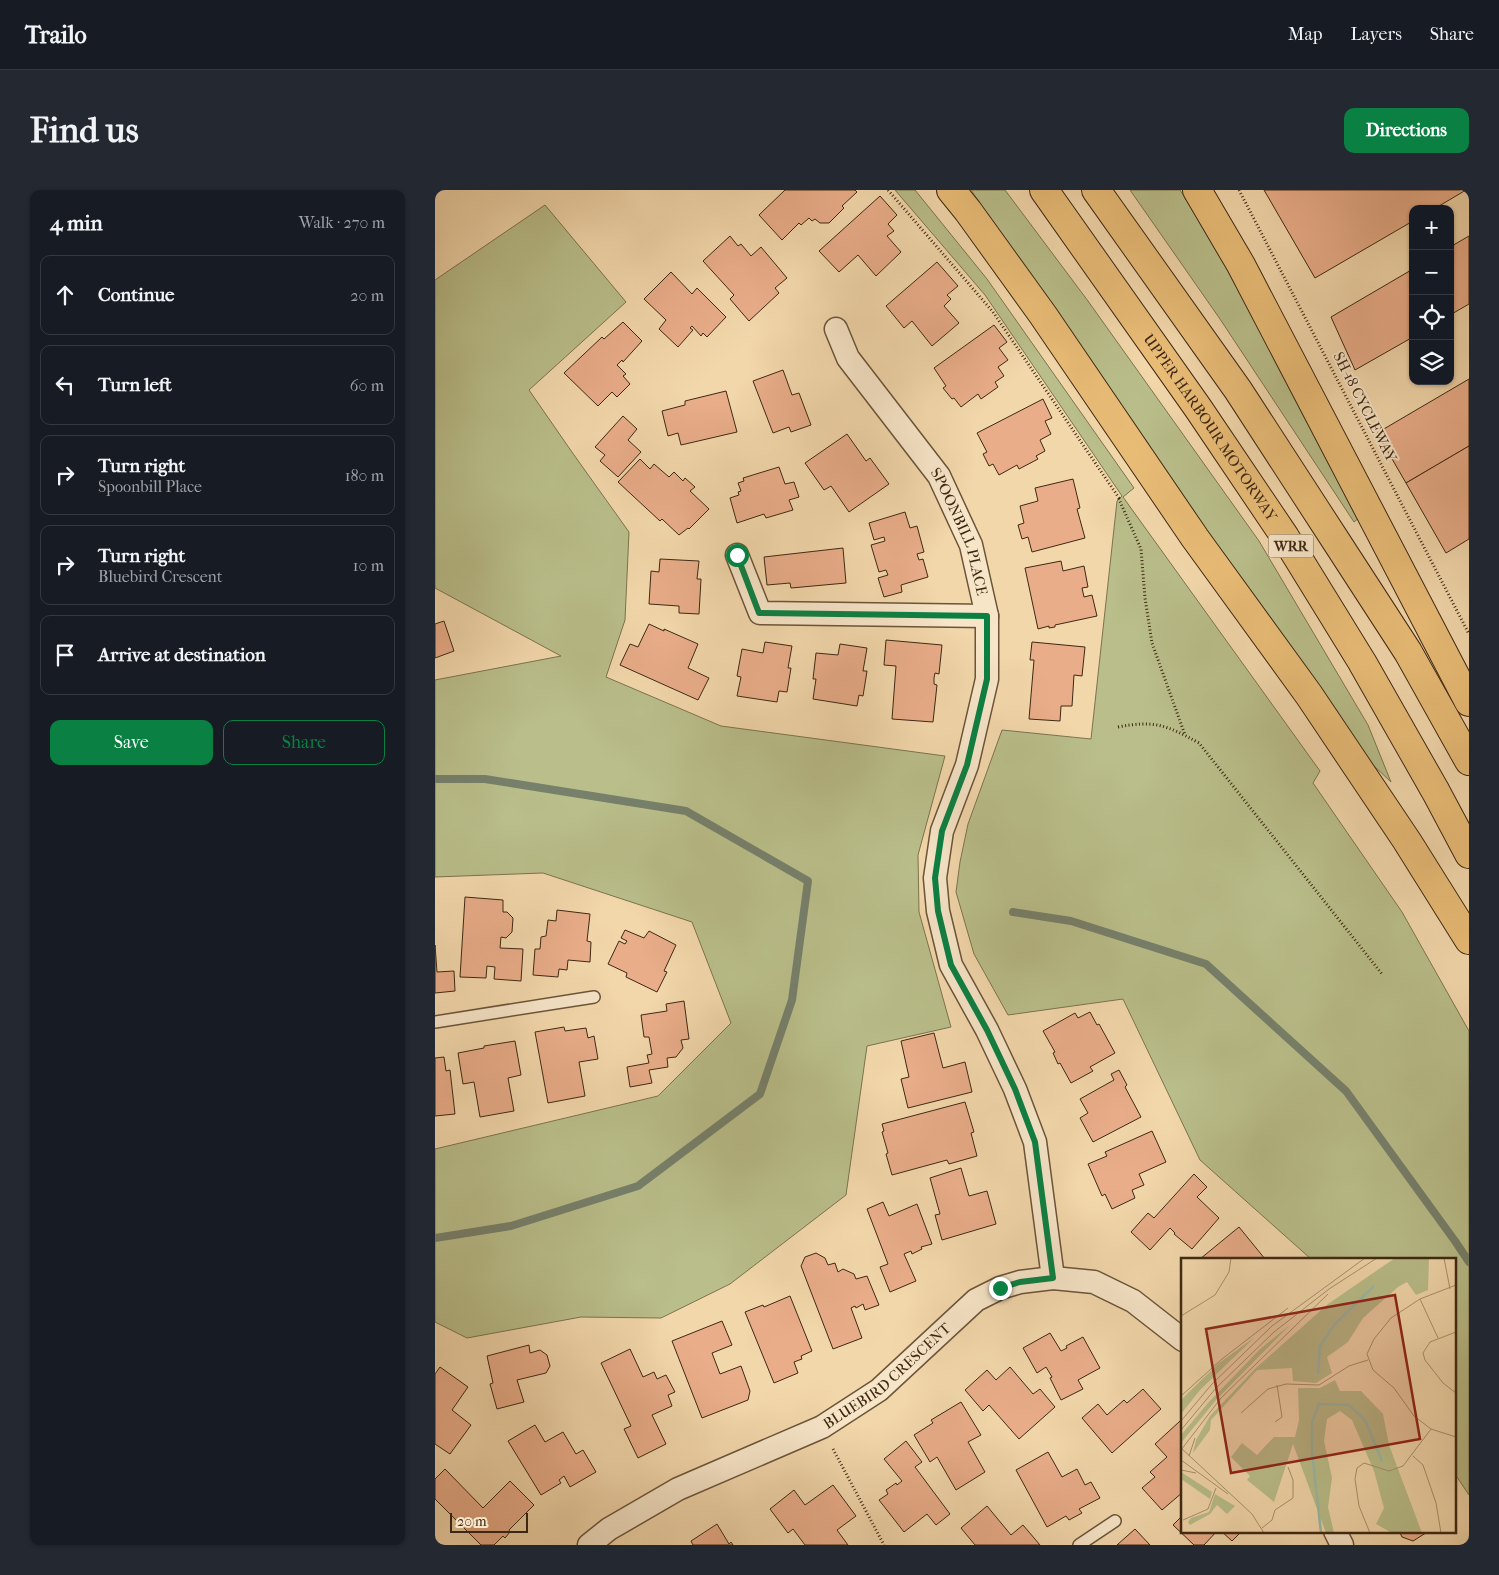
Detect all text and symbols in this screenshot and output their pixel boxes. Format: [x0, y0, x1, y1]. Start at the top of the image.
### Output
text: Trailo [25, 21, 87, 49]
text: Map [1288, 24, 1322, 45]
text: Layers [1350, 24, 1402, 45]
text: Share [1430, 24, 1474, 45]
button: Directions [1344, 108, 1469, 153]
text: Find us [30, 110, 139, 151]
map controls [1409, 205, 1454, 385]
button: + [1409, 205, 1454, 250]
text: 4 min [50, 211, 103, 235]
text: Walk · 270 m [299, 213, 385, 232]
button: − [1409, 250, 1454, 295]
icon: ahead [51, 281, 79, 309]
text: Continue [98, 284, 174, 306]
text: 20 m [350, 286, 384, 305]
button: locate [1409, 295, 1454, 340]
street label: UPPER HARBOUR MOTORWAY [1140, 331, 1281, 525]
button: layers [1409, 340, 1454, 385]
street label: SH-18 CYCLEWAY [1329, 349, 1401, 466]
icon: left [51, 371, 79, 399]
text: Turn left [98, 374, 172, 396]
text: 60 m [350, 376, 384, 395]
text: Turn right [98, 455, 185, 477]
icon: right [51, 461, 79, 489]
street label: SPOONBILL PLACE [927, 464, 991, 597]
text: 180 m [345, 466, 384, 485]
text: Spoonbill Place [98, 477, 202, 496]
road number: WRR [1269, 534, 1313, 558]
route start [726, 544, 749, 567]
text: Turn right [98, 545, 185, 567]
icon: right [51, 551, 79, 579]
text: 10 m [353, 556, 384, 575]
text: Bluebird Crescent [98, 567, 222, 586]
icon: arrive [51, 641, 79, 669]
text: Arrive at destination [98, 644, 266, 666]
button: Save [50, 720, 213, 765]
button: Share [223, 720, 385, 765]
inset map [1181, 1258, 1457, 1532]
route end [989, 1277, 1012, 1300]
street label: BLUEBIRD CRESCENT [820, 1319, 955, 1433]
scale bar [450, 1510, 527, 1533]
text: 20 m [457, 1513, 487, 1530]

